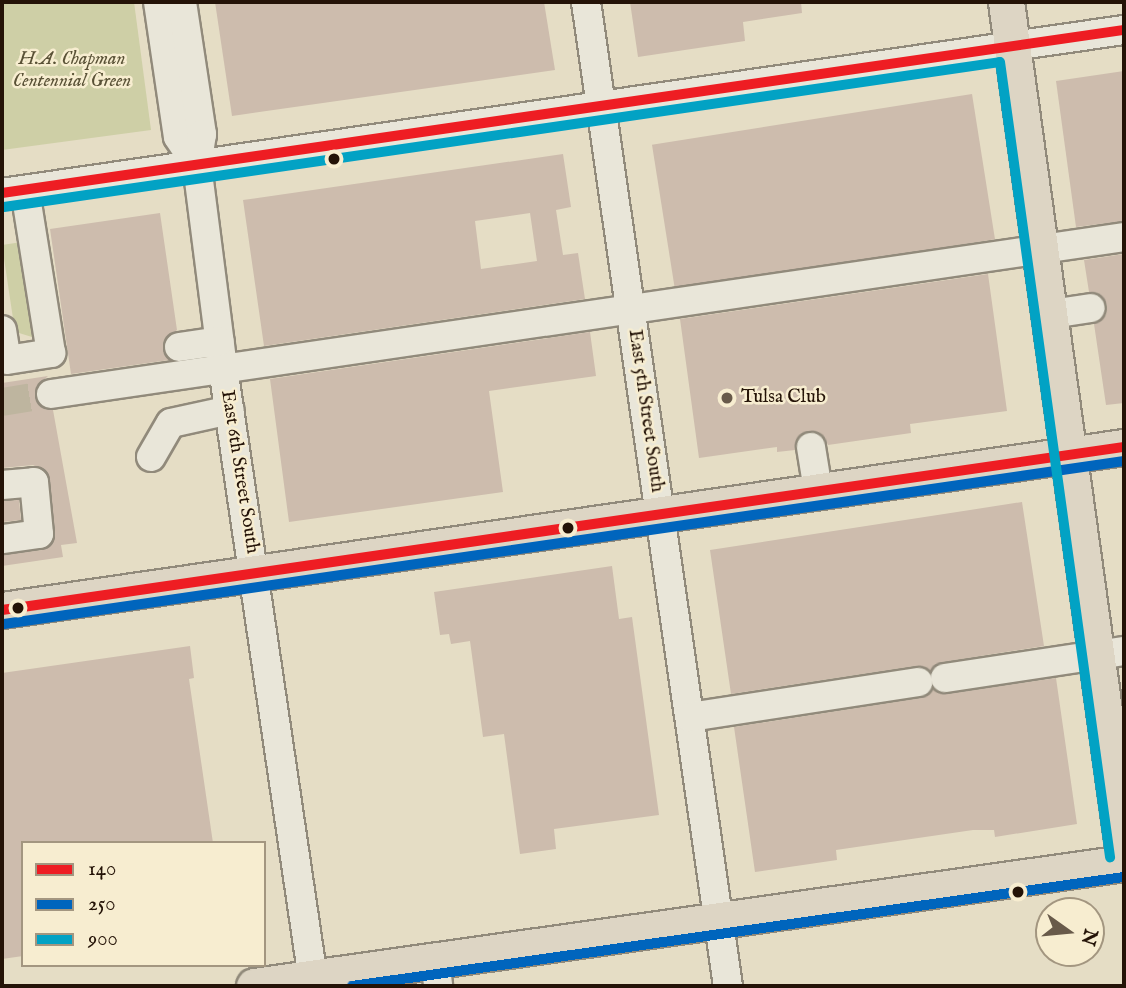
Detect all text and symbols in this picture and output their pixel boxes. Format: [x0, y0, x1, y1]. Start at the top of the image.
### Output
park label: H.A. Chapman Centennial Green [13, 49, 131, 93]
unlabelled marker [327, 152, 341, 166]
street label: East 5th Street South [622, 328, 668, 494]
place label: Tulsa Club [741, 387, 826, 409]
street label: East 6th Street South [215, 389, 263, 555]
marker: Tulsa Club [719, 390, 735, 406]
unlabelled marker [561, 521, 575, 535]
unlabelled marker [11, 601, 25, 615]
legend [21, 841, 266, 967]
text: 140 [88, 856, 116, 883]
unlabelled marker [1011, 885, 1025, 899]
text: 250 [88, 891, 116, 918]
north arrow [1035, 897, 1105, 967]
text: 900 [88, 926, 118, 953]
text: N [1075, 926, 1102, 948]

